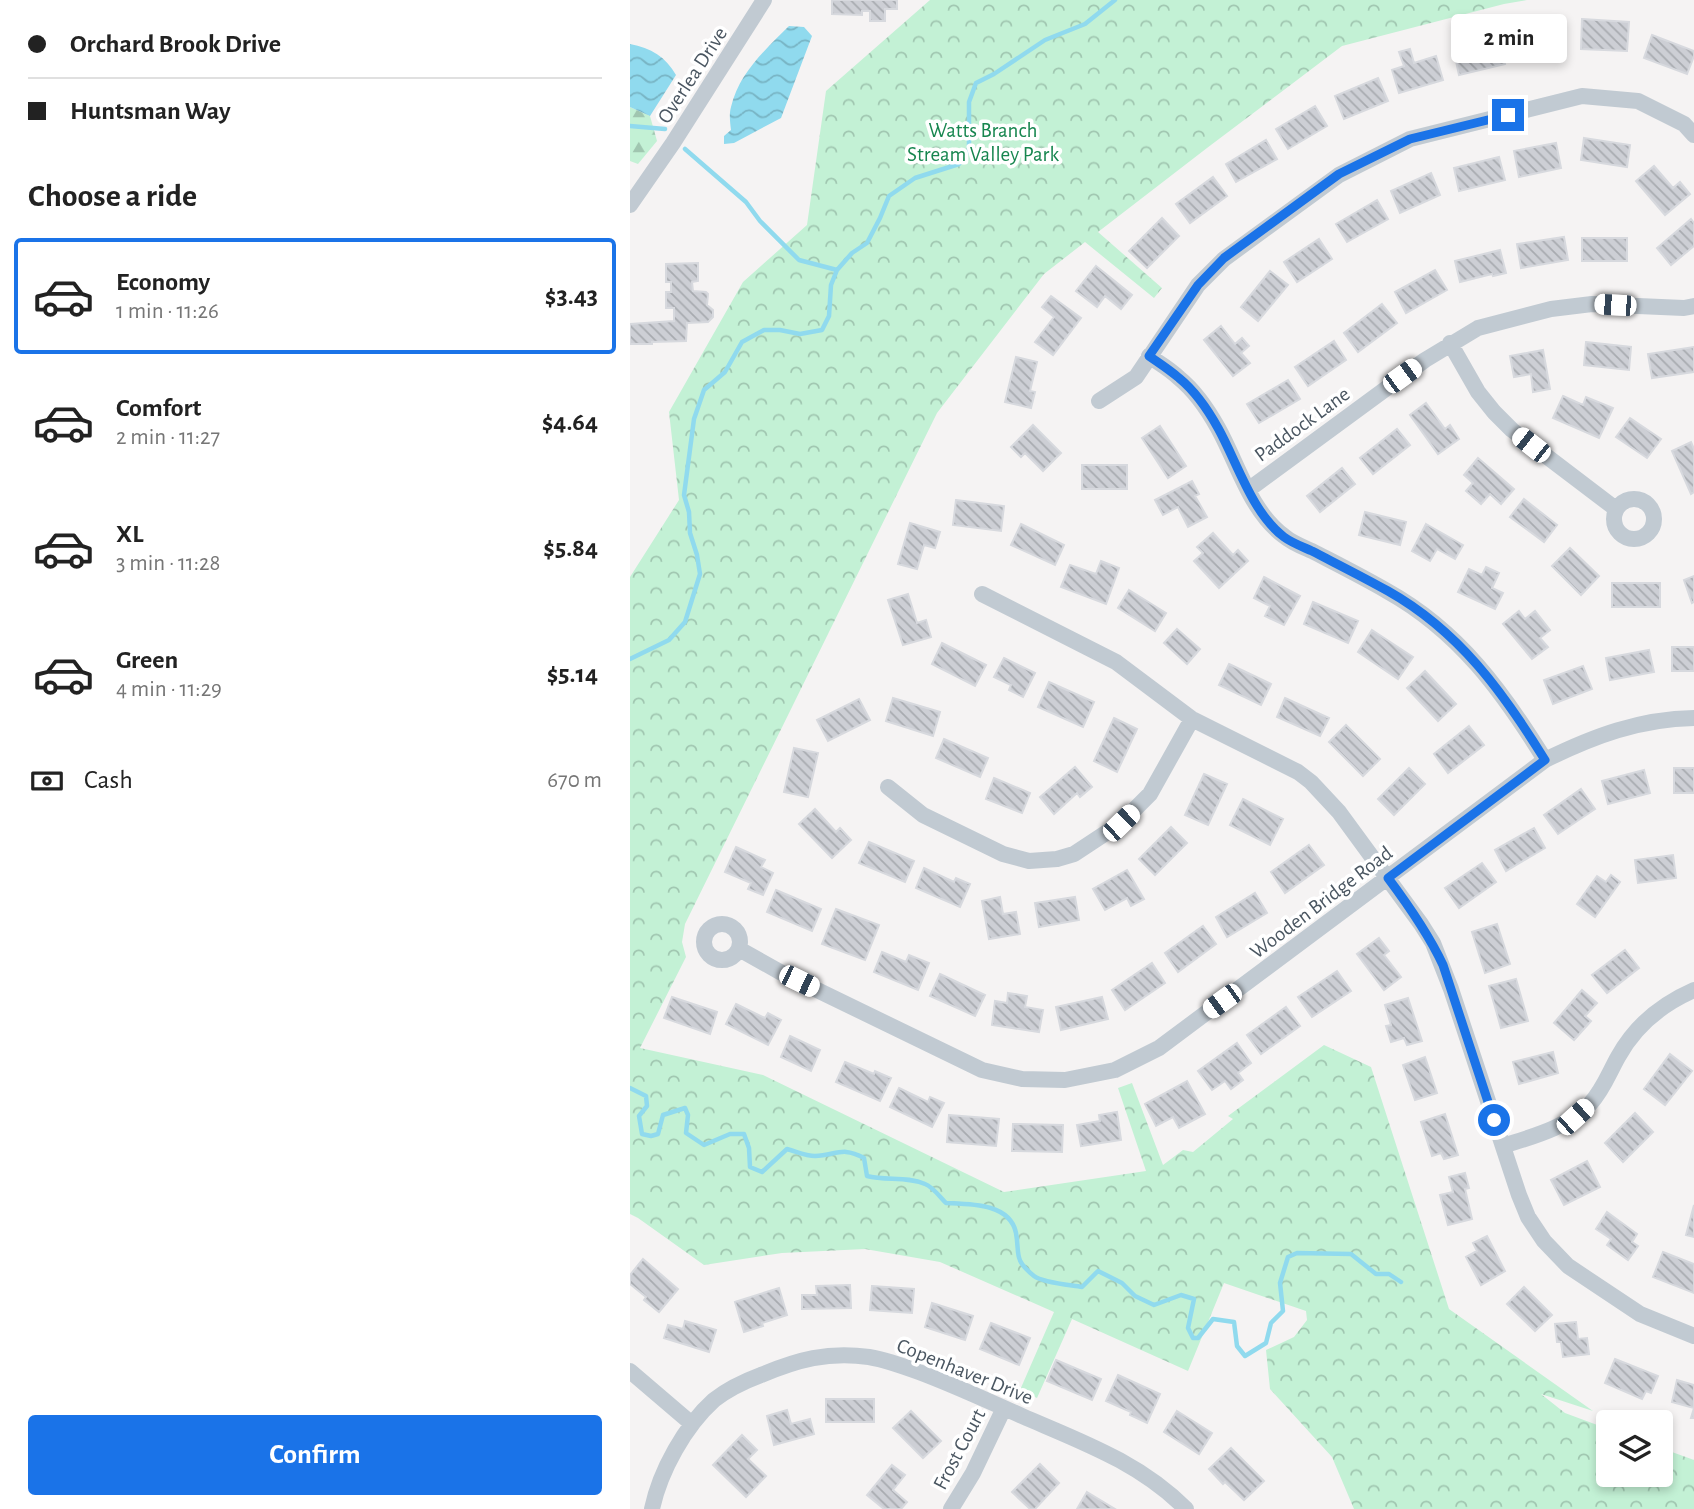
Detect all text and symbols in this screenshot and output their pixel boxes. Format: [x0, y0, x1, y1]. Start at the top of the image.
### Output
callout: 2 min [1450, 13, 1566, 62]
street label: Overlea Drive [654, 23, 731, 127]
text: 2 min [1483, 27, 1535, 50]
text: Orchard Brook Drive [70, 31, 281, 57]
text: Huntsman Way [70, 98, 231, 124]
route end [1492, 99, 1524, 131]
park label: Watts Branch Stream Valley Park [907, 120, 1059, 165]
text: Choose a ride [28, 180, 197, 212]
icon: car [32, 265, 95, 328]
text: Economy [116, 269, 210, 295]
text: $3.43 [545, 283, 598, 309]
car [1594, 293, 1637, 317]
text: 1 min · 11:26 [116, 300, 219, 323]
car [1379, 355, 1426, 397]
street label: Paddock Lane [1251, 383, 1354, 466]
icon: car [32, 391, 95, 454]
text: Comfort [116, 395, 201, 421]
text: $4.64 [542, 409, 598, 435]
car [1508, 424, 1555, 466]
text: 2 min · 11:27 [116, 426, 220, 449]
icon: car [32, 517, 95, 580]
text: XL [116, 521, 143, 547]
text: $5.84 [543, 535, 598, 561]
text: 3 min · 11:28 [116, 552, 220, 575]
icon: car [32, 643, 95, 706]
text: Green [116, 647, 178, 673]
text: $5.14 [547, 661, 598, 687]
text: 4 min · 11:29 [116, 678, 222, 701]
icon: cash [28, 762, 66, 800]
text: Cash [84, 767, 133, 793]
text: 670 m [547, 769, 602, 792]
car [1099, 801, 1144, 845]
street label: Wooden Bridge Road [1246, 842, 1397, 963]
car [776, 962, 823, 1000]
car [1199, 980, 1246, 1022]
car [1553, 1095, 1598, 1139]
route start [1478, 1104, 1510, 1136]
street label: Copenhaver Drive [894, 1335, 1036, 1408]
street label: Frost Court [929, 1405, 990, 1493]
map controls [1596, 1410, 1673, 1487]
button: layers [1596, 1410, 1673, 1487]
button: Confirm [28, 1415, 602, 1495]

